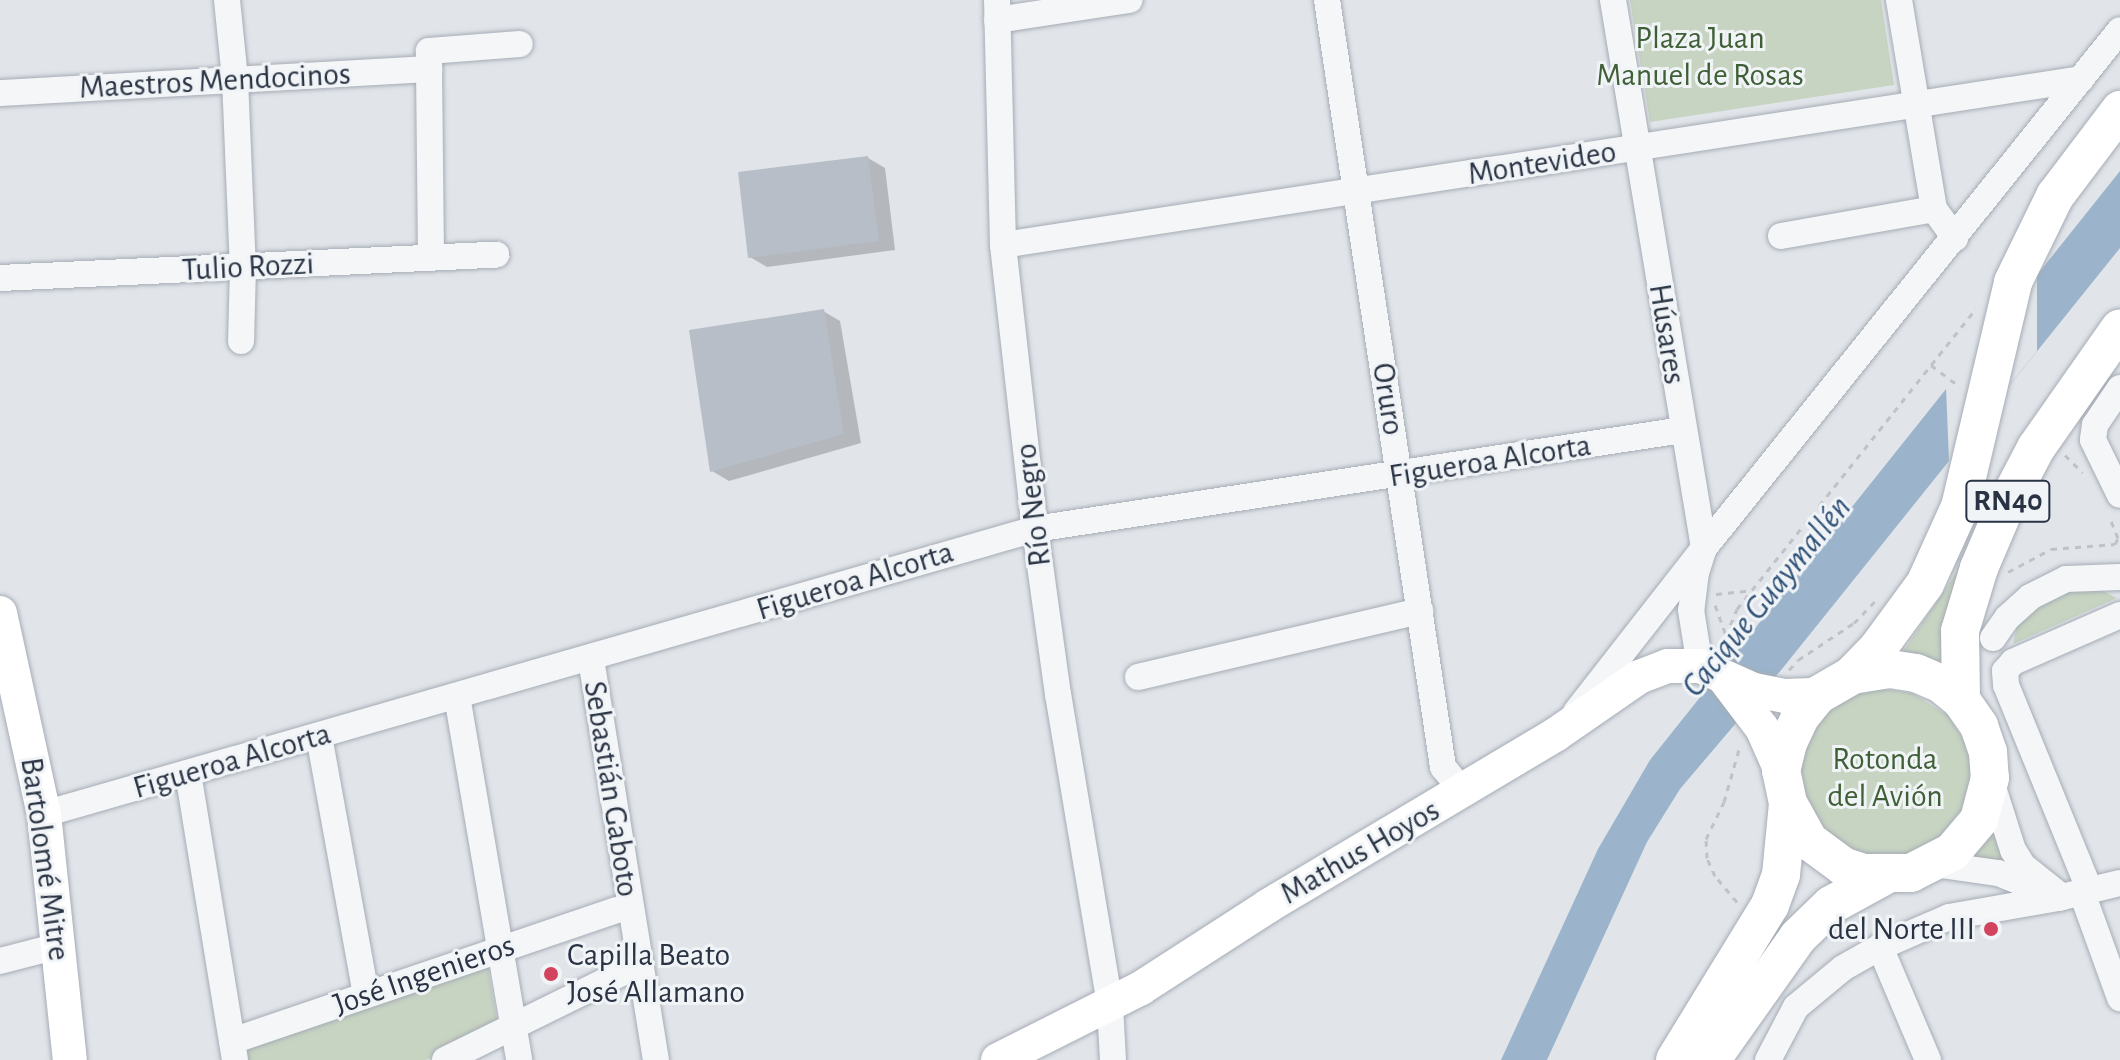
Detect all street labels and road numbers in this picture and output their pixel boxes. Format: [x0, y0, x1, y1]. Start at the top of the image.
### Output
street label: Maestros Mendocinos [78, 55, 352, 107]
street label: Montevideo [1465, 132, 1619, 194]
street label: Tulio Rozzi [181, 244, 315, 290]
street label: Húsares [1640, 281, 1694, 387]
street label: Oruro [1363, 360, 1413, 438]
street label: Figueroa Alcorta [1386, 426, 1594, 496]
street label: Río Negro [1006, 441, 1060, 569]
road number: RN40 [1964, 475, 2052, 527]
street label: Figueroa Alcorta [752, 533, 958, 629]
street label: Sebastián Gaboto [575, 678, 647, 900]
street label: Figueroa Alcorta [129, 714, 335, 808]
street label: Bartolomé Mitre [12, 755, 78, 963]
street label: Mathus Hoyos [1274, 791, 1446, 913]
street label: José Ingenieros [328, 926, 520, 1024]

